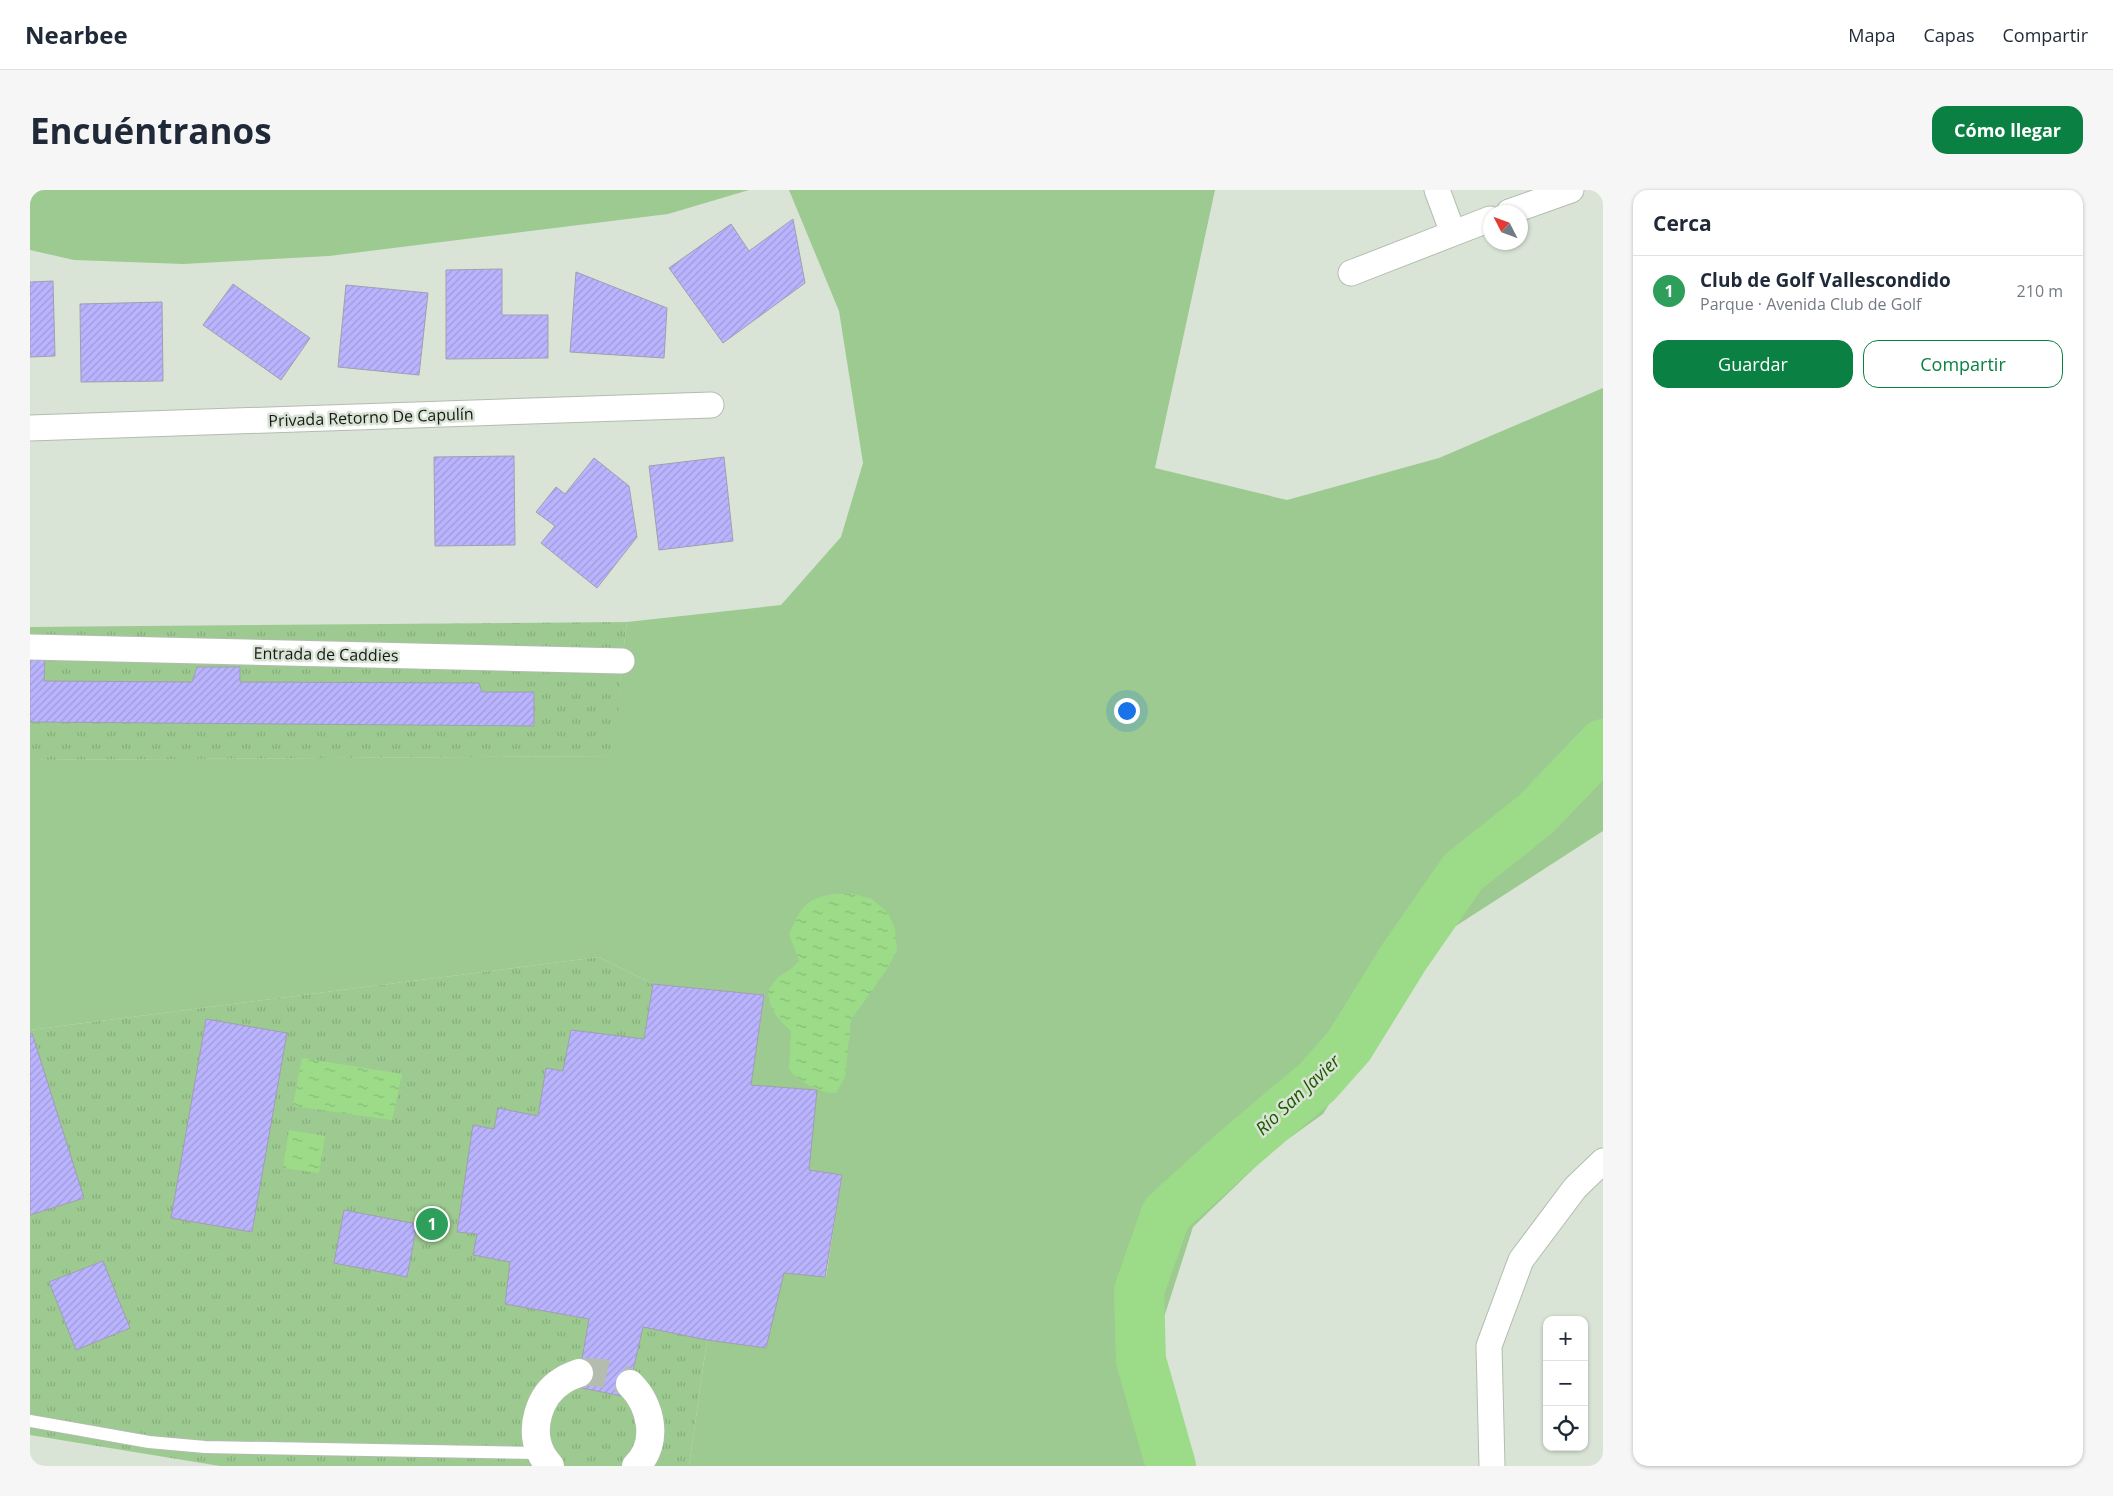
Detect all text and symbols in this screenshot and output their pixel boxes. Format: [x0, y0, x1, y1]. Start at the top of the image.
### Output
text: Nearbee [25, 18, 128, 51]
text: Mapa [1848, 23, 1896, 47]
text: Capas [1924, 23, 1974, 47]
text: Compartir [2002, 23, 2088, 47]
button: Cómo llegar [1932, 106, 2083, 154]
text: Encuéntranos [30, 107, 272, 154]
north arrow [1483, 205, 1528, 250]
text: Cerca [1653, 209, 1712, 237]
text: Club de Golf Vallescondido [1700, 267, 1951, 293]
text: 1 [1664, 280, 1674, 302]
text: 210 m [2017, 280, 2063, 302]
text: Parque · Avenida Club de Golf [1700, 293, 1921, 315]
button: Guardar [1653, 340, 1853, 388]
button: Compartir [1863, 340, 2063, 388]
street label: Privada Retorno De Capulín [268, 402, 474, 432]
street label: Entrada de Caddies [253, 642, 399, 666]
your location [1114, 698, 1140, 724]
water label: Río San Javier [1250, 1048, 1346, 1140]
pin: 1 [416, 1205, 448, 1243]
map controls [1543, 1316, 1588, 1451]
button: + [1543, 1316, 1588, 1361]
button: − [1543, 1361, 1588, 1406]
button: locate [1543, 1406, 1588, 1451]

